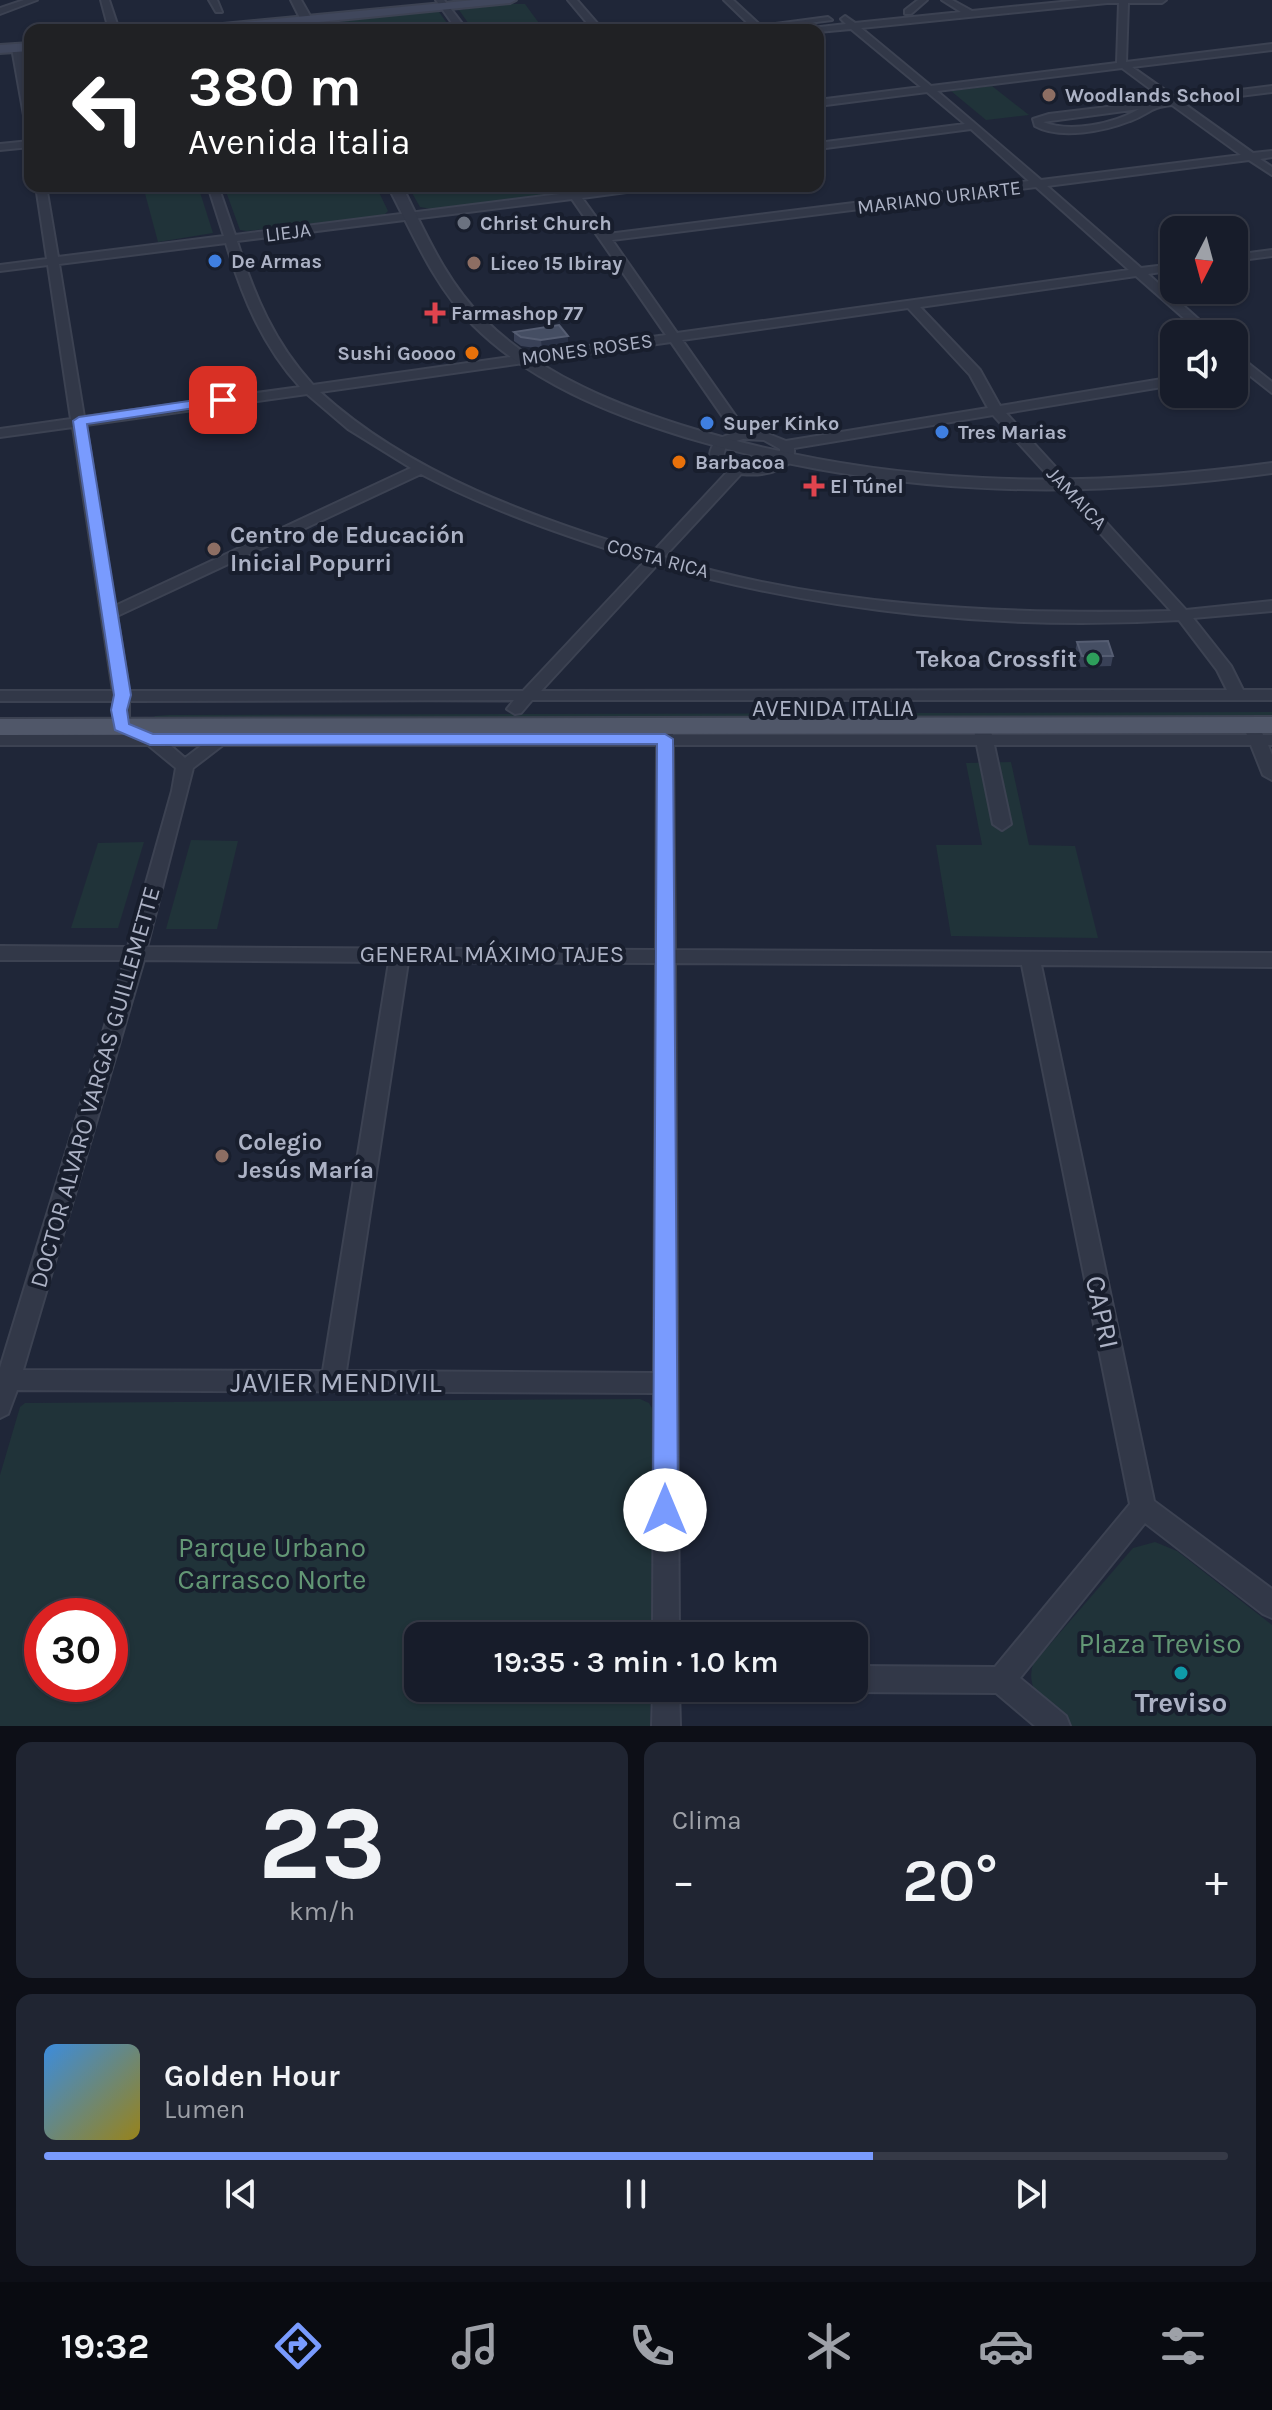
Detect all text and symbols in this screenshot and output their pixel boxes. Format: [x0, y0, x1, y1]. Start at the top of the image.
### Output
text: 380 m [188, 54, 362, 119]
icon: left [56, 56, 160, 160]
place label: Woodlands School [1065, 84, 1241, 107]
marker: Woodlands School [1040, 86, 1058, 104]
text: Avenida Italia [188, 121, 411, 163]
street label: MARIANO URIARTE [856, 176, 1022, 219]
place label: Christ Church [480, 212, 612, 235]
marker: Christ Church [455, 214, 473, 232]
north arrow [1160, 216, 1248, 304]
map controls [1160, 216, 1248, 408]
street label: LIEJA [264, 218, 312, 247]
place label: De Armas [231, 250, 322, 273]
marker: De Armas [206, 252, 224, 270]
place label: Liceo 15 Ibiray [490, 252, 622, 275]
marker: Liceo 15 Ibiray [465, 254, 483, 272]
place label: Farmashop 77 [451, 302, 583, 325]
marker: Farmashop 77 [426, 304, 444, 322]
button: sound [1160, 320, 1248, 408]
street label: MONES ROSES [520, 329, 654, 370]
place label: Sushi Goooo [337, 342, 456, 365]
marker: Sushi Goooo [463, 344, 481, 362]
pin [189, 366, 257, 434]
icon: arrive [201, 378, 245, 422]
place label: Super Kinko [723, 412, 839, 435]
marker: Super Kinko [698, 414, 716, 432]
place label: Tres Marias [958, 421, 1067, 444]
marker: Tres Marias [933, 423, 951, 441]
place label: Barbacoa [695, 451, 785, 474]
marker: Barbacoa [670, 453, 688, 471]
street label: JAMAICA [1042, 462, 1111, 534]
place label: El Túnel [830, 475, 904, 498]
marker: El Túnel [805, 477, 823, 495]
place label: Centro de Educación Inicial Popurri [230, 521, 465, 577]
street label: COSTA RICA [605, 534, 711, 583]
marker: Centro de Educación Inicial Popurri [205, 540, 223, 558]
place label: Tekoa Crossfit [916, 645, 1077, 673]
marker: Tekoa Crossfit [1084, 650, 1102, 668]
street label: AVENIDA ITALIA [752, 694, 914, 722]
street label: DOCTOR ALVARO VARGAS GUILLEMETTE [24, 883, 166, 1291]
street label: GENERAL MÁXIMO TAJES [360, 939, 624, 968]
place label: Colegio Jesús María [238, 1128, 374, 1184]
marker: Colegio Jesús María [213, 1147, 231, 1165]
street label: CAPRI [1079, 1273, 1126, 1352]
street label: JAVIER MENDIVIL [230, 1366, 442, 1399]
position arrow [623, 1468, 707, 1552]
park label: Parque Urbano Carrasco Norte [178, 1531, 366, 1596]
speed limit sign: 30 [24, 1598, 128, 1702]
park label: Plaza Treviso [1078, 1627, 1242, 1660]
text: 19:35 · 3 min · 1.0 km [493, 1644, 779, 1680]
marker: Treviso [1172, 1664, 1190, 1682]
place label: Treviso [1135, 1686, 1227, 1719]
text: 23 [258, 1783, 386, 1904]
text: Clima [672, 1805, 742, 1836]
text: 20° [902, 1846, 998, 1916]
text: − [672, 1856, 695, 1907]
text: + [1205, 1856, 1228, 1907]
text: km/h [289, 1896, 355, 1927]
text: Golden Hour [164, 2058, 340, 2094]
text: Lumen [164, 2094, 245, 2125]
icon: previous [219, 2172, 263, 2216]
icon: pause [614, 2172, 658, 2216]
icon: next [1009, 2172, 1053, 2216]
icon: directions [270, 2318, 326, 2374]
icon: music [447, 2318, 503, 2374]
icon: phone [624, 2318, 680, 2374]
icon: climate [801, 2318, 857, 2374]
icon: car [978, 2318, 1034, 2374]
icon: filters [1155, 2318, 1211, 2374]
text: 19:32 [61, 2325, 149, 2367]

